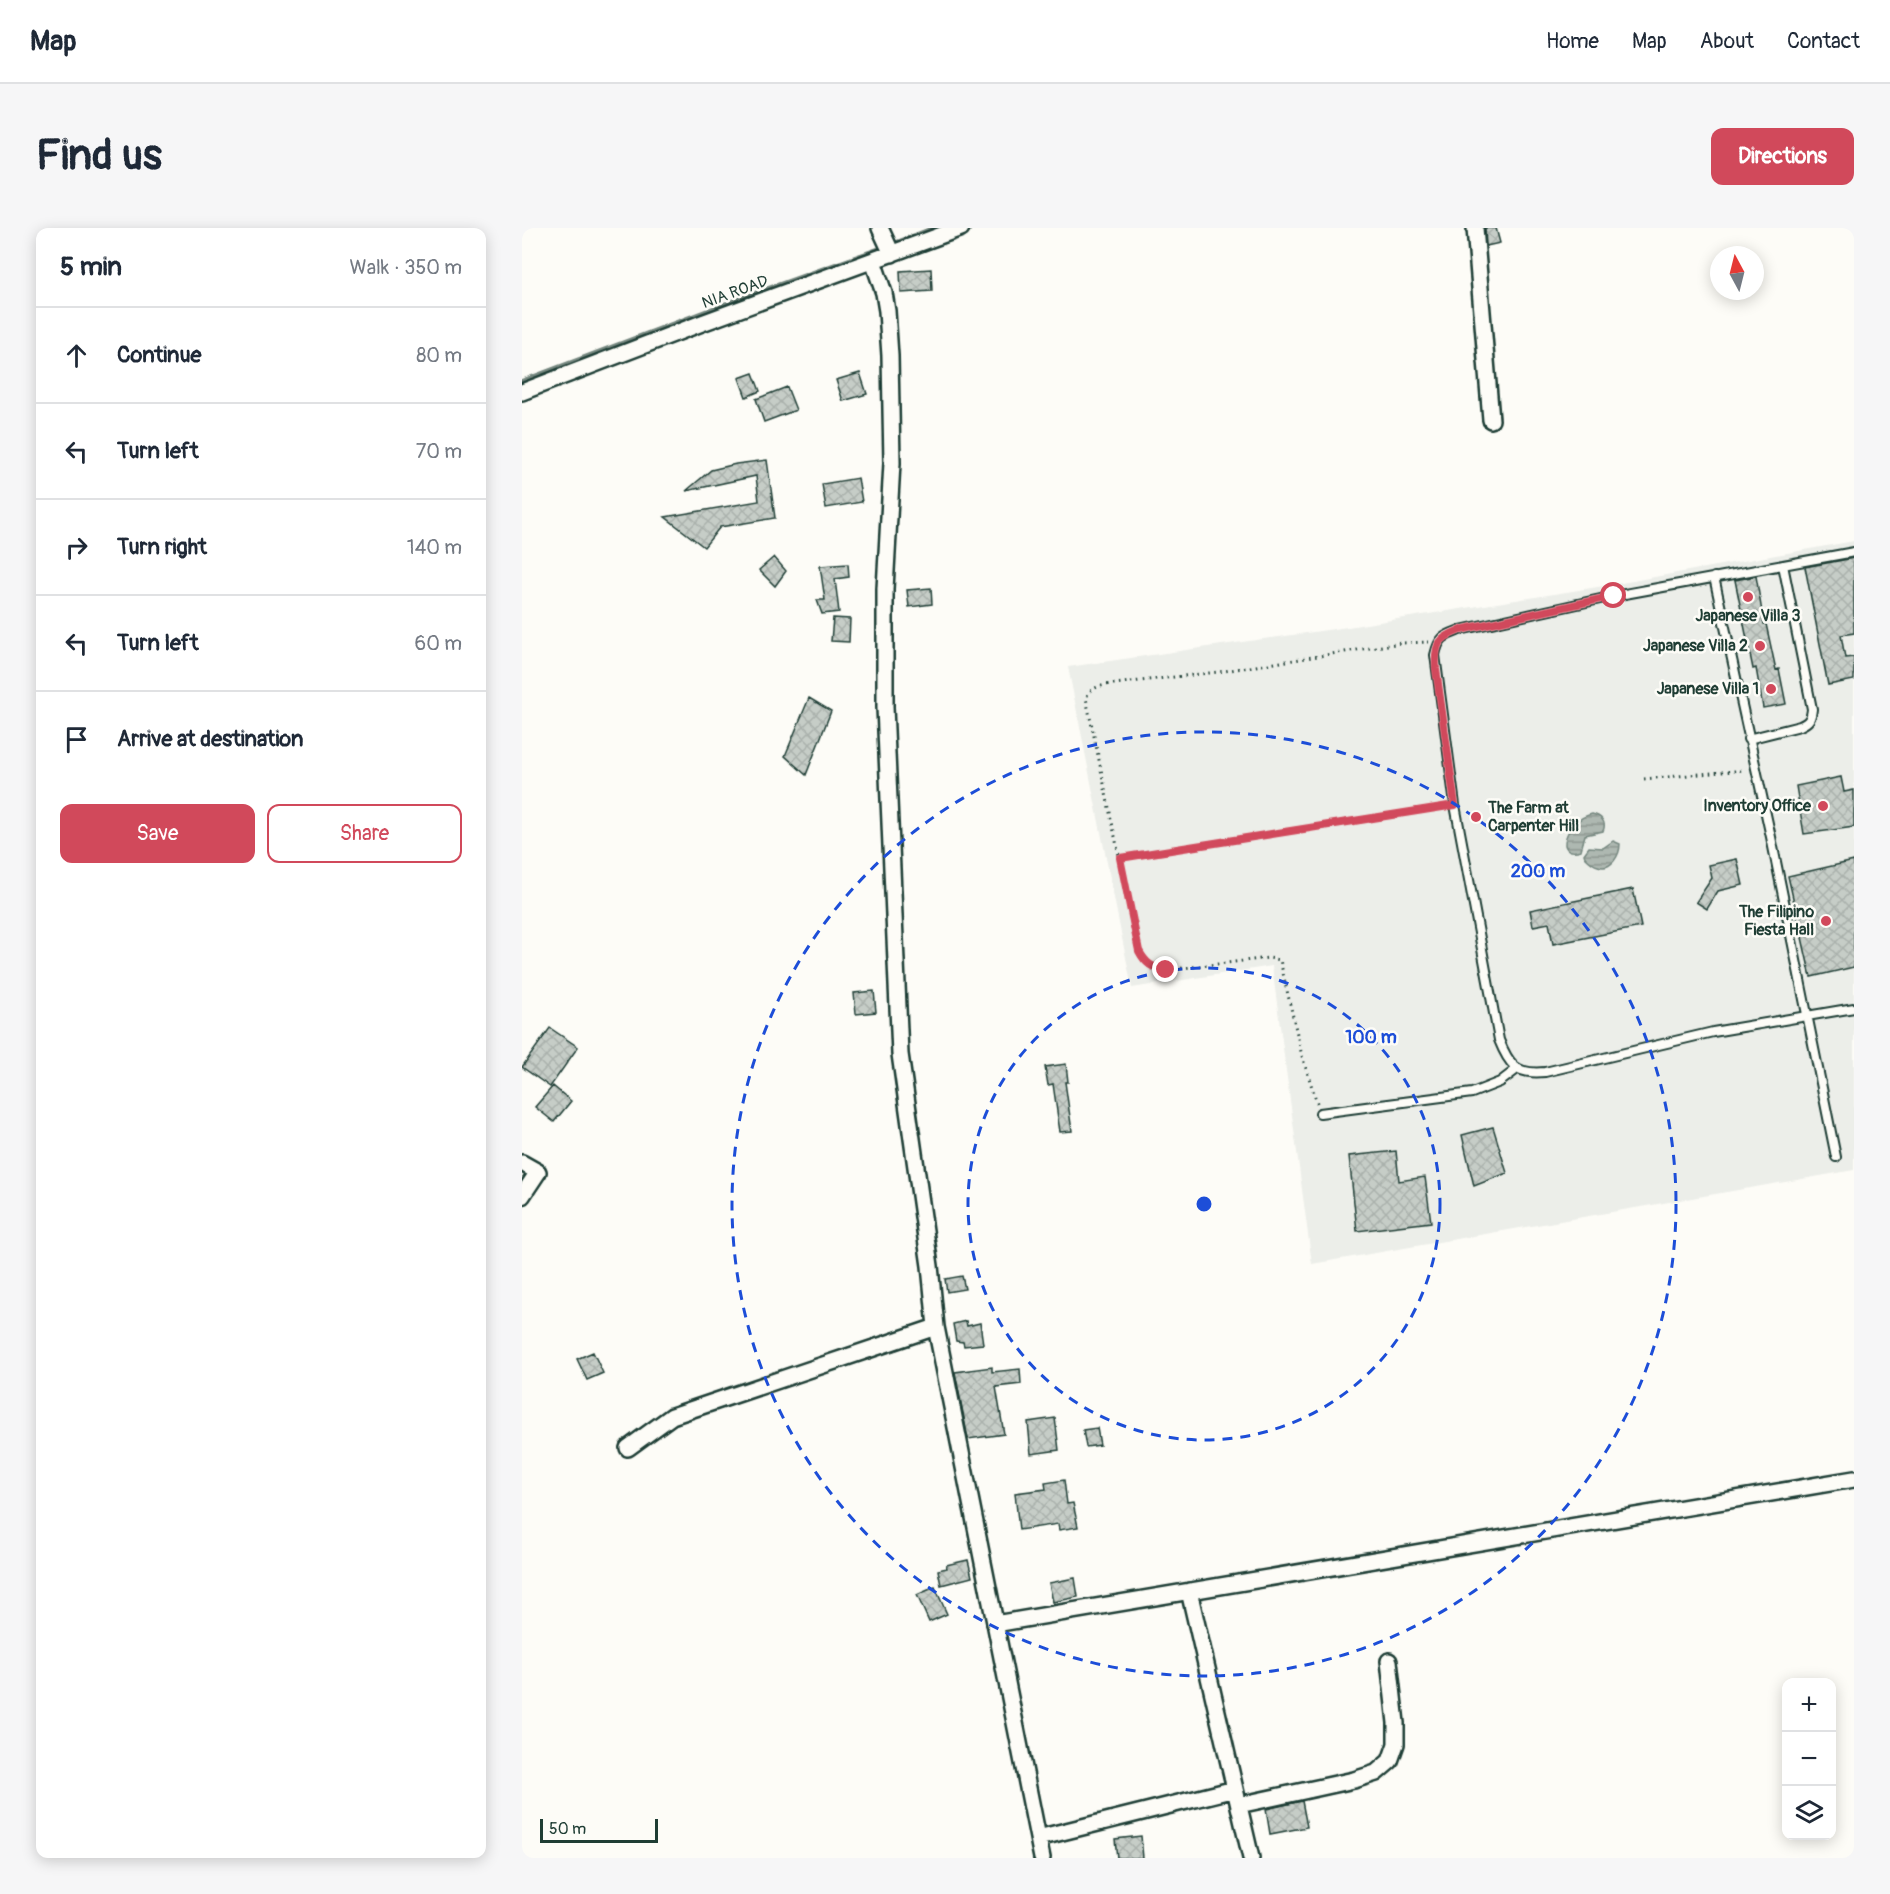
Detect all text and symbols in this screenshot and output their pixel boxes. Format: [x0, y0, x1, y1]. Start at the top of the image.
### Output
text: Map [30, 24, 76, 59]
text: Home [1546, 28, 1599, 55]
text: Map [1632, 28, 1667, 55]
text: About [1700, 28, 1754, 55]
text: Contact [1787, 28, 1860, 55]
button: Directions [1711, 128, 1854, 185]
text: Find us [36, 130, 162, 182]
north arrow [1710, 246, 1764, 300]
text: 5 min [60, 251, 122, 283]
text: Walk · 350 m [350, 255, 462, 280]
street label: NIA ROAD [699, 271, 771, 313]
icon: ahead [60, 339, 93, 372]
text: Continue [117, 341, 201, 369]
text: 80 m [416, 343, 462, 368]
icon: left [60, 435, 93, 468]
text: Turn left [117, 437, 199, 465]
text: 70 m [416, 439, 462, 464]
icon: right [60, 531, 93, 564]
text: Turn right [117, 533, 207, 561]
text: 140 m [407, 535, 462, 560]
route start [1600, 582, 1626, 608]
marker: Japanese Villa 3 [1741, 590, 1755, 604]
place label: Japanese Villa 3 [1696, 606, 1801, 626]
icon: left [60, 627, 93, 660]
text: Turn left [117, 629, 199, 657]
text: 60 m [415, 631, 462, 656]
place label: Japanese Villa 2 [1643, 636, 1748, 656]
marker: Japanese Villa 2 [1753, 639, 1767, 653]
place label: Japanese Villa 1 [1657, 679, 1759, 699]
marker: Japanese Villa 1 [1764, 682, 1778, 696]
icon: arrive [60, 723, 93, 756]
text: Arrive at destination [117, 725, 303, 753]
place label: Inventory Office [1703, 796, 1812, 816]
place label: The Farm at Carpenter Hill [1487, 798, 1579, 836]
marker: Inventory Office [1816, 799, 1830, 813]
button: Save [60, 804, 255, 863]
button: Share [267, 804, 462, 863]
marker: The Farm at Carpenter Hill [1469, 810, 1483, 824]
text: 200 m [1511, 860, 1565, 883]
place label: The Filipino Fiesta Hall [1738, 902, 1814, 940]
marker: The Filipino Fiesta Hall [1819, 914, 1833, 928]
route end [1152, 956, 1178, 982]
text: 100 m [1345, 1026, 1397, 1049]
centre of rings [1194, 1194, 1214, 1214]
map controls [1782, 1678, 1836, 1840]
button: + [1782, 1678, 1836, 1732]
button: − [1782, 1732, 1836, 1786]
button: layers [1782, 1786, 1836, 1840]
scale bar [540, 1816, 658, 1844]
text: 50 m [549, 1819, 586, 1839]

